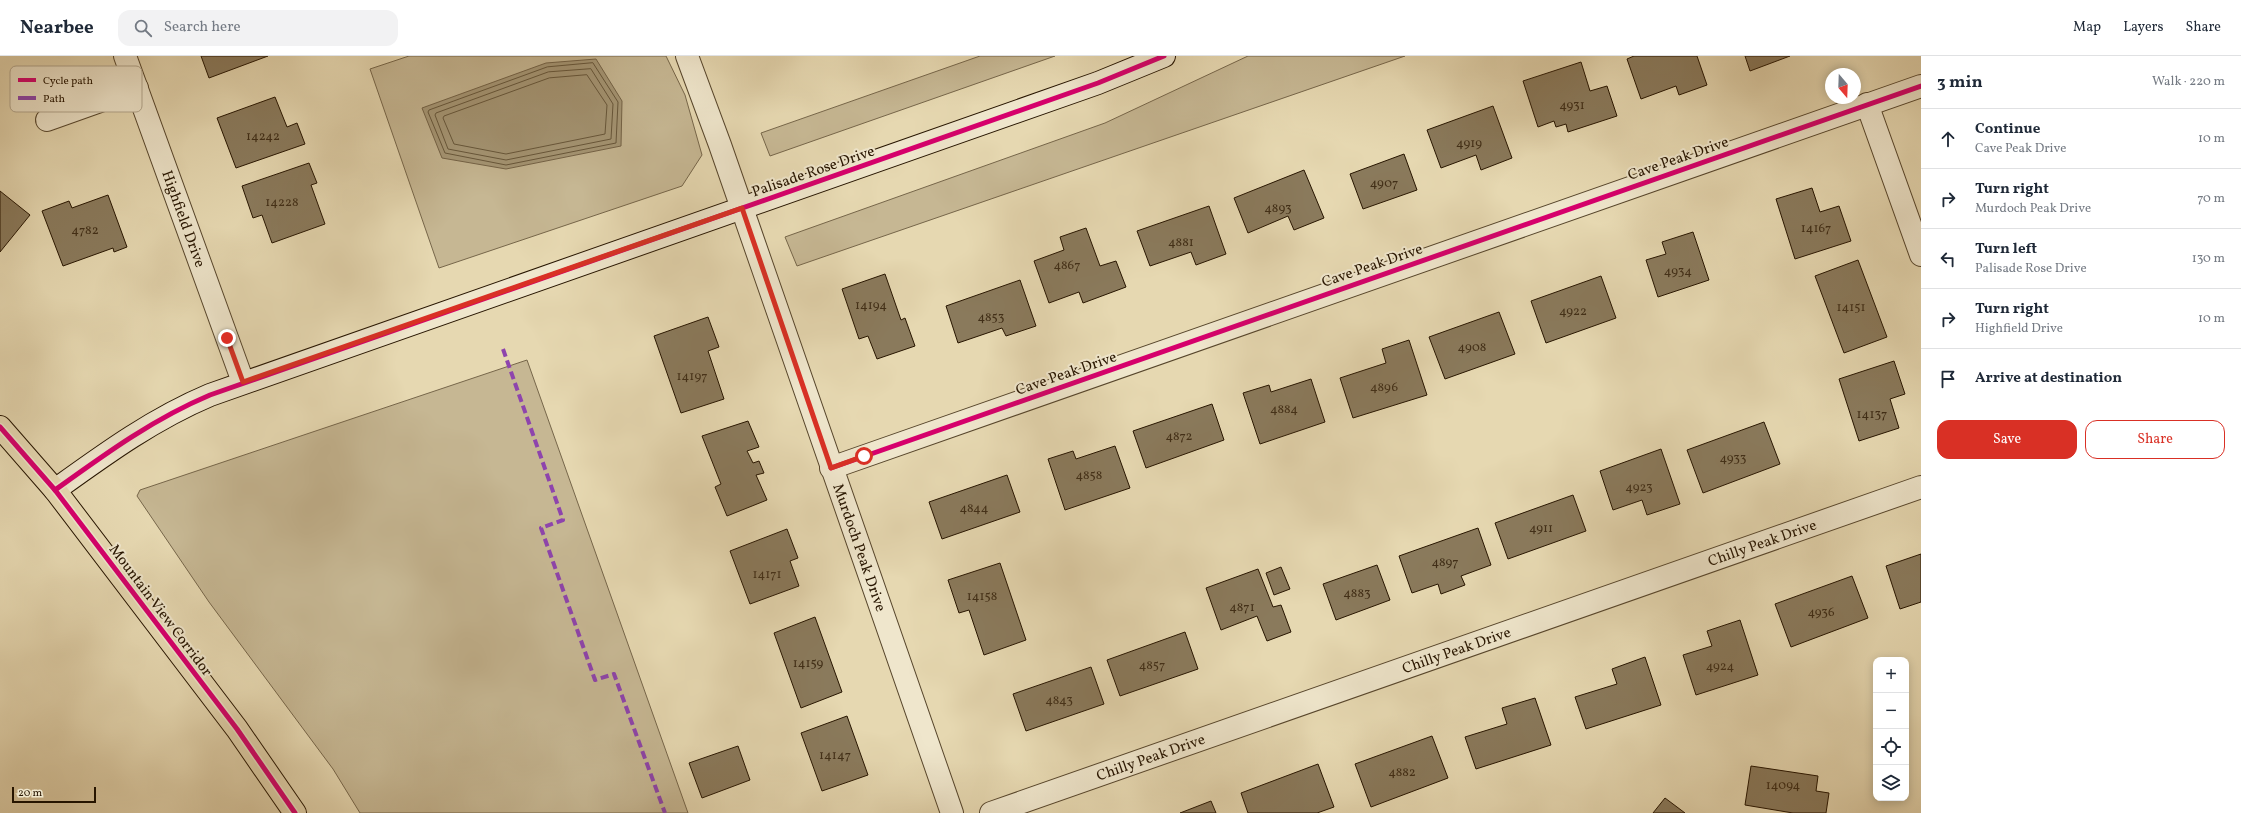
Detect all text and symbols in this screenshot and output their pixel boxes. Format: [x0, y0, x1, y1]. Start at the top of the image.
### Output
search box [118, 10, 398, 46]
text: Nearbee [20, 15, 94, 41]
icon: search [132, 17, 154, 39]
text: Search here [164, 17, 241, 38]
text: Map [2073, 18, 2101, 37]
text: Layers [2123, 18, 2163, 37]
text: Share [2185, 18, 2221, 37]
legend [10, 66, 142, 112]
north arrow [1825, 68, 1861, 104]
text: 3 min [1937, 71, 1983, 94]
text: Walk · 220 m [2152, 73, 2225, 91]
text: Cycle path [43, 74, 93, 89]
text: Path [43, 92, 66, 107]
house number: 4931 [1559, 97, 1585, 115]
text: Continue [1975, 119, 2040, 140]
house number: 14242 [246, 128, 280, 146]
icon: ahead [1937, 128, 1959, 150]
text: 10 m [2198, 130, 2225, 148]
street label: Cave Peak Drive [1625, 132, 1732, 187]
house number: 4919 [1456, 135, 1482, 153]
text: Cave Peak Drive [1975, 140, 2066, 158]
street label: Palisade Rose Drive [749, 142, 878, 203]
street label: Highfield Drive [155, 168, 210, 271]
house number: 4907 [1370, 175, 1398, 193]
text: Turn right [1975, 179, 2049, 200]
icon: right [1937, 188, 1959, 210]
text: 70 m [2197, 190, 2225, 208]
house number: 14228 [265, 194, 299, 212]
house number: 4893 [1264, 200, 1292, 218]
text: Murdoch Peak Drive [1975, 200, 2091, 218]
house number: 14167 [1801, 220, 1831, 238]
house number: 4782 [71, 222, 99, 240]
house number: 4881 [1168, 234, 1194, 252]
street label: Cave Peak Drive [1319, 239, 1426, 294]
text: Turn left [1975, 239, 2037, 260]
icon: left [1937, 248, 1959, 270]
text: 130 m [2192, 250, 2225, 268]
house number: 4867 [1054, 257, 1081, 275]
text: Palisade Rose Drive [1975, 260, 2087, 278]
house number: 4934 [1664, 263, 1692, 281]
house number: 14194 [855, 297, 887, 315]
house number: 14151 [1836, 299, 1866, 317]
text: Turn right [1975, 299, 2049, 320]
house number: 4922 [1559, 303, 1587, 321]
icon: right [1937, 308, 1959, 330]
house number: 4853 [978, 309, 1005, 327]
text: 10 m [2198, 310, 2225, 328]
text: Highfield Drive [1975, 320, 2063, 338]
route end [218, 329, 236, 347]
house number: 4908 [1458, 339, 1486, 357]
street label: Cave Peak Drive [1013, 347, 1120, 402]
house number: 14197 [677, 368, 707, 386]
icon: arrive [1937, 368, 1959, 390]
text: Arrive at destination [1975, 368, 2122, 389]
house number: 4896 [1370, 379, 1398, 397]
house number: 4884 [1270, 401, 1298, 419]
house number: 14137 [1857, 406, 1887, 424]
button: Save [1937, 420, 2077, 459]
button: Share [2085, 420, 2225, 459]
house number: 4872 [1165, 428, 1193, 446]
route start [855, 447, 873, 465]
house number: 4933 [1719, 450, 1747, 468]
house number: 4858 [1076, 467, 1102, 485]
house number: 4923 [1625, 479, 1653, 497]
street label: Murdoch Peak Drive [826, 481, 890, 615]
house number: 4844 [959, 500, 989, 518]
street label: Chilly Peak Drive [1705, 515, 1820, 573]
house number: 4911 [1529, 520, 1553, 538]
street label: Mountain View Corridor [103, 540, 217, 681]
house number: 4897 [1431, 554, 1459, 572]
house number: 14171 [752, 566, 782, 584]
house number: 4883 [1343, 585, 1371, 603]
house number: 14158 [967, 588, 997, 606]
house number: 4871 [1229, 599, 1255, 617]
house number: 4936 [1807, 604, 1835, 622]
street label: Chilly Peak Drive [1400, 623, 1514, 680]
house number: 14159 [793, 655, 824, 673]
house number: 4857 [1139, 657, 1165, 675]
map controls [1873, 657, 1909, 801]
button: + [1873, 657, 1909, 693]
house number: 4924 [1706, 658, 1734, 676]
house number: 4843 [1045, 692, 1073, 710]
button: − [1873, 693, 1909, 729]
button: locate [1873, 729, 1909, 765]
street label: Chilly Peak Drive [1094, 730, 1208, 787]
house number: 14147 [819, 747, 851, 765]
house number: 4882 [1388, 764, 1416, 782]
button: layers [1873, 765, 1909, 801]
house number: 14094 [1766, 777, 1801, 795]
scale bar [12, 785, 96, 804]
text: 20 m [18, 786, 42, 801]

